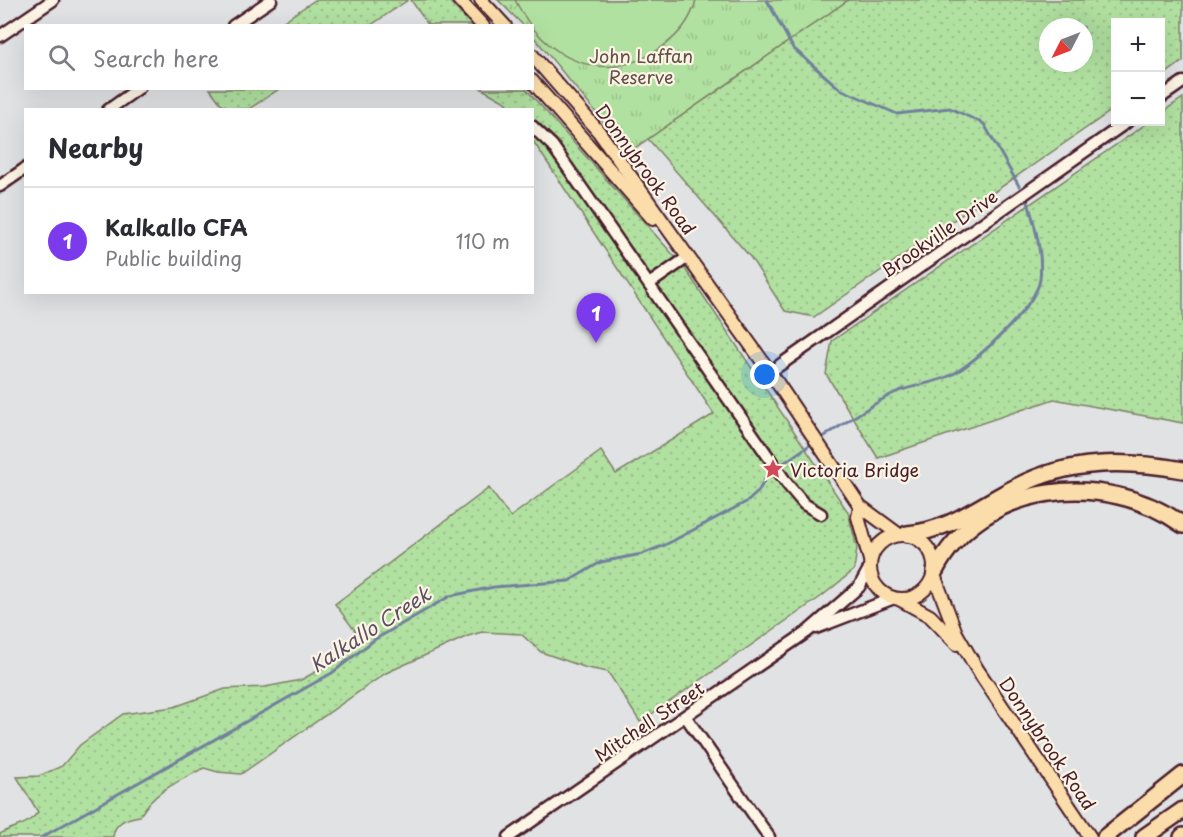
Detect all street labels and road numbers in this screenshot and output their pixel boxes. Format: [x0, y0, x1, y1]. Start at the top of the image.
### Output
street label: Donnybrook Road [589, 98, 703, 240]
street label: Brookville Drive [875, 183, 1003, 283]
street label: Donnybrook Road [993, 671, 1103, 815]
street label: Mitchell Street [589, 674, 709, 768]

